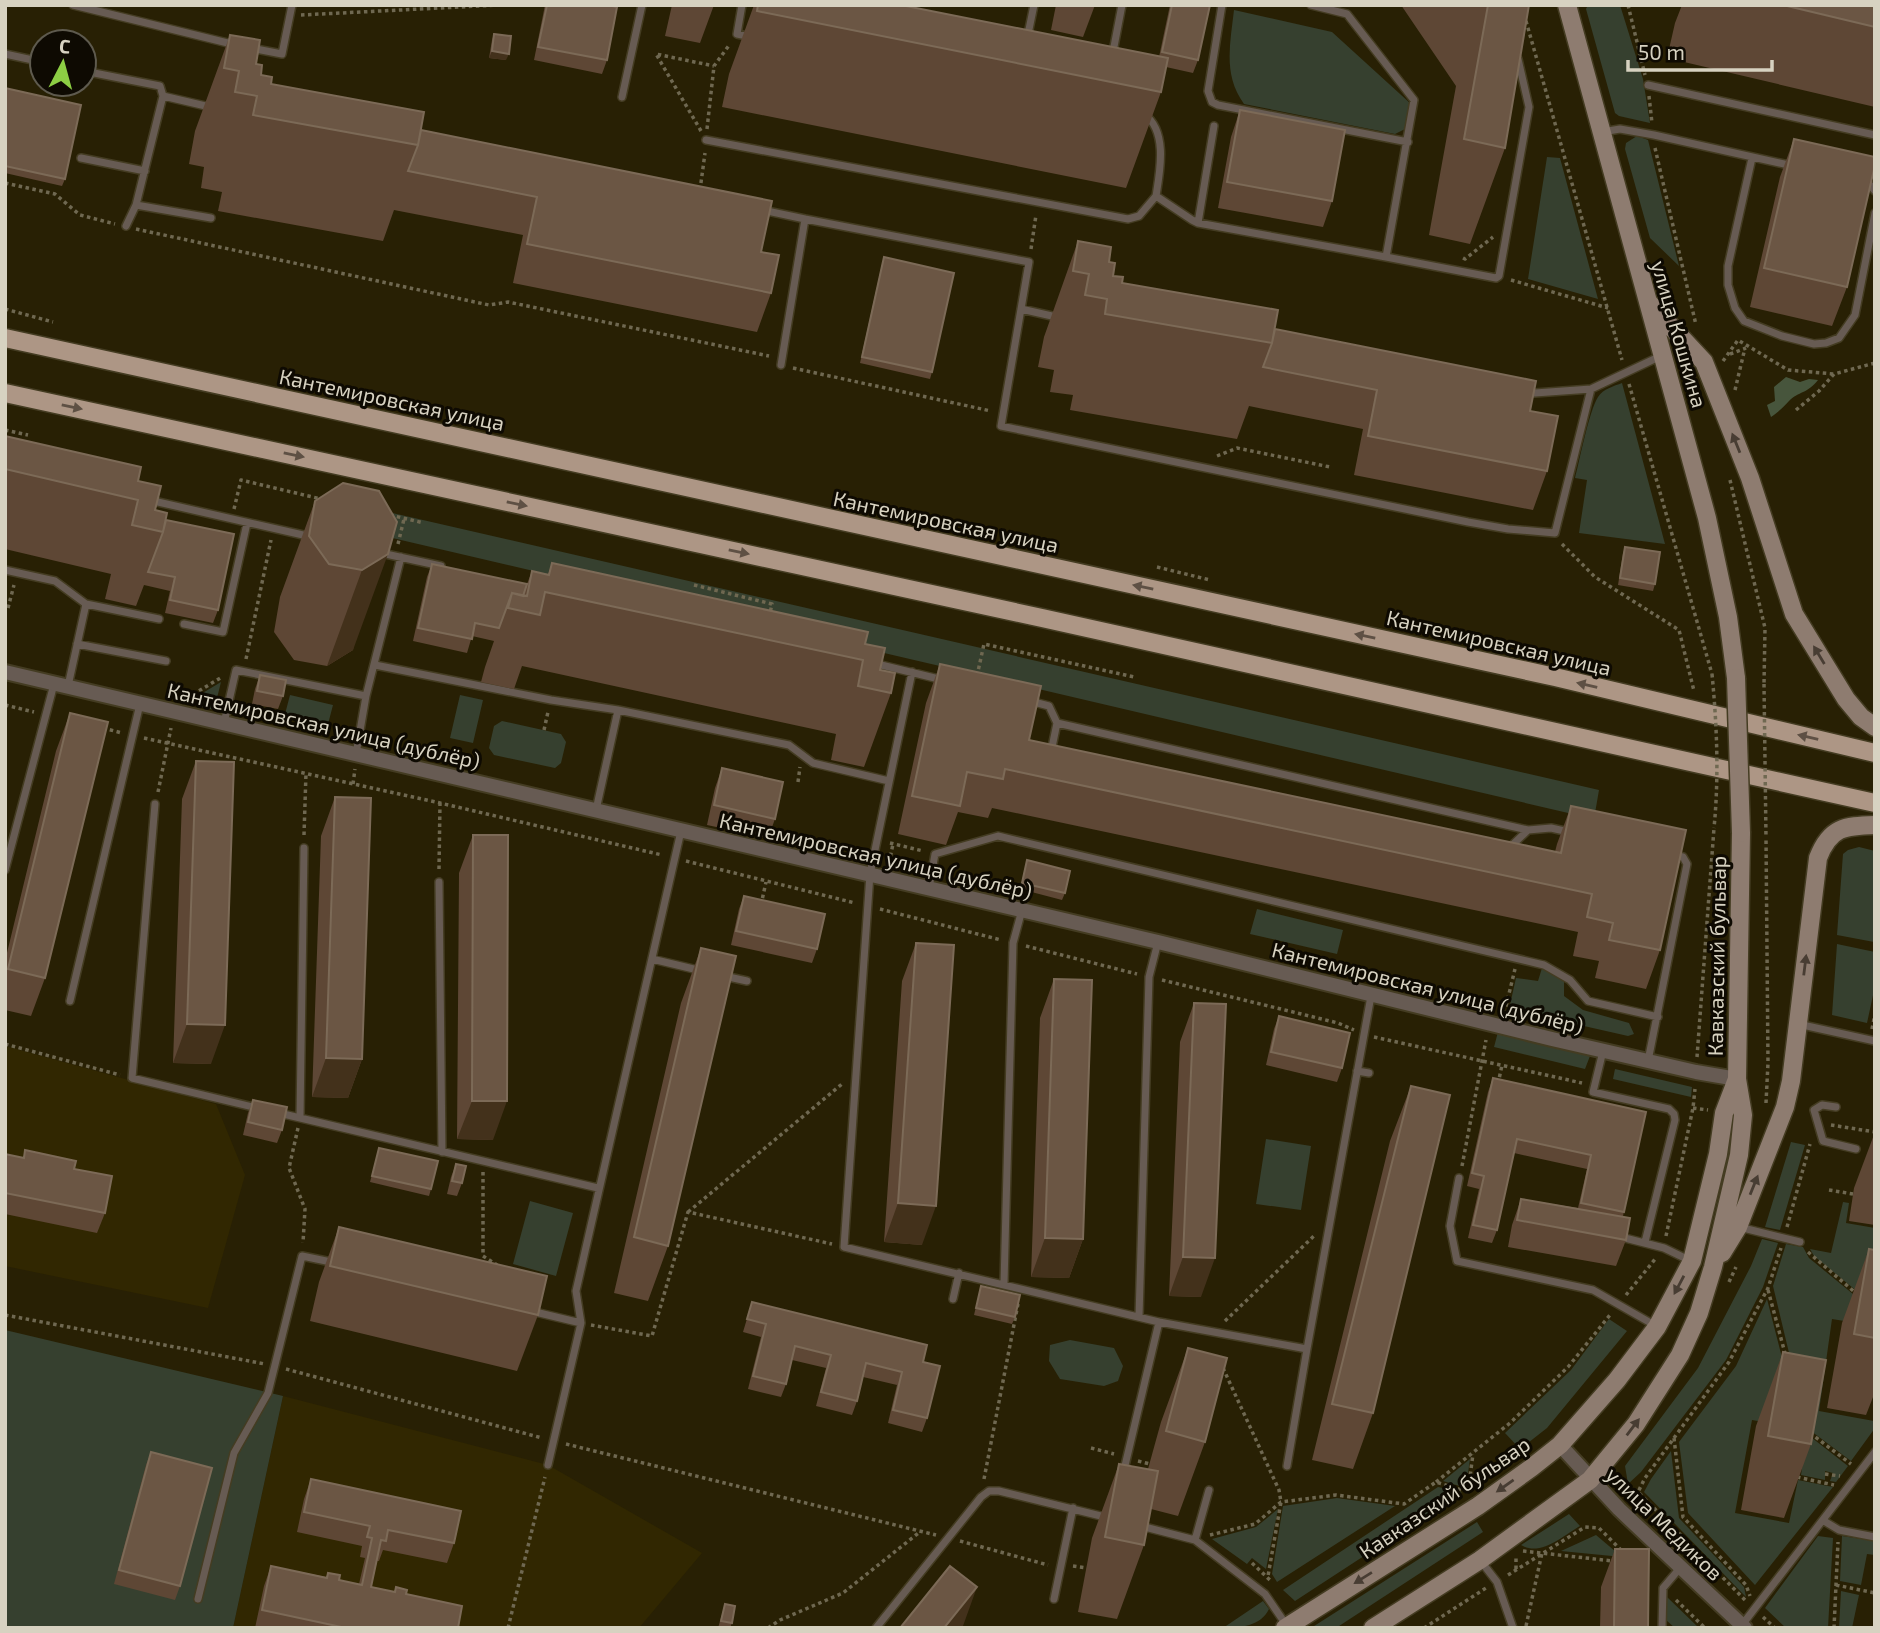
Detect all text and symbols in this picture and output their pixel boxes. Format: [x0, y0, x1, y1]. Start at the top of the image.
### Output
north arrow [28, 28, 98, 98]
scale bar [1628, 28, 1772, 72]
text: С [58, 34, 72, 58]
text: 50 m [1638, 39, 1685, 64]
street label: улица Кошкина [1646, 257, 1713, 411]
street label: Кантемировская улица [277, 363, 507, 436]
one-way arrow [61, 402, 83, 413]
one-way arrow [1731, 433, 1742, 454]
one-way arrow [283, 450, 305, 461]
street label: Кантемировская улица [831, 485, 1061, 558]
one-way arrow [506, 499, 528, 510]
one-way arrow [728, 547, 750, 558]
one-way arrow [1132, 581, 1154, 592]
street label: Кантемировская улица [1384, 604, 1614, 681]
one-way arrow [1354, 630, 1376, 641]
one-way arrow [1812, 645, 1825, 664]
street label: Кантемировская улица (дублёр) [165, 677, 483, 774]
one-way arrow [1576, 679, 1598, 690]
one-way arrow [1797, 732, 1819, 743]
street label: Кантемировская улица (дублёр) [717, 807, 1035, 904]
street label: Кавказский бульвар [1702, 856, 1731, 1056]
street label: Кантемировская улица (дублёр) [1269, 936, 1586, 1039]
one-way arrow [1800, 953, 1811, 975]
one-way arrow [1749, 1174, 1760, 1195]
one-way arrow [1673, 1275, 1685, 1294]
one-way arrow [1626, 1418, 1640, 1436]
street label: Кавказский бульвар [1354, 1431, 1535, 1564]
street label: улица Медиков [1601, 1461, 1728, 1586]
one-way arrow [1496, 1479, 1514, 1493]
one-way arrow [1354, 1572, 1373, 1585]

